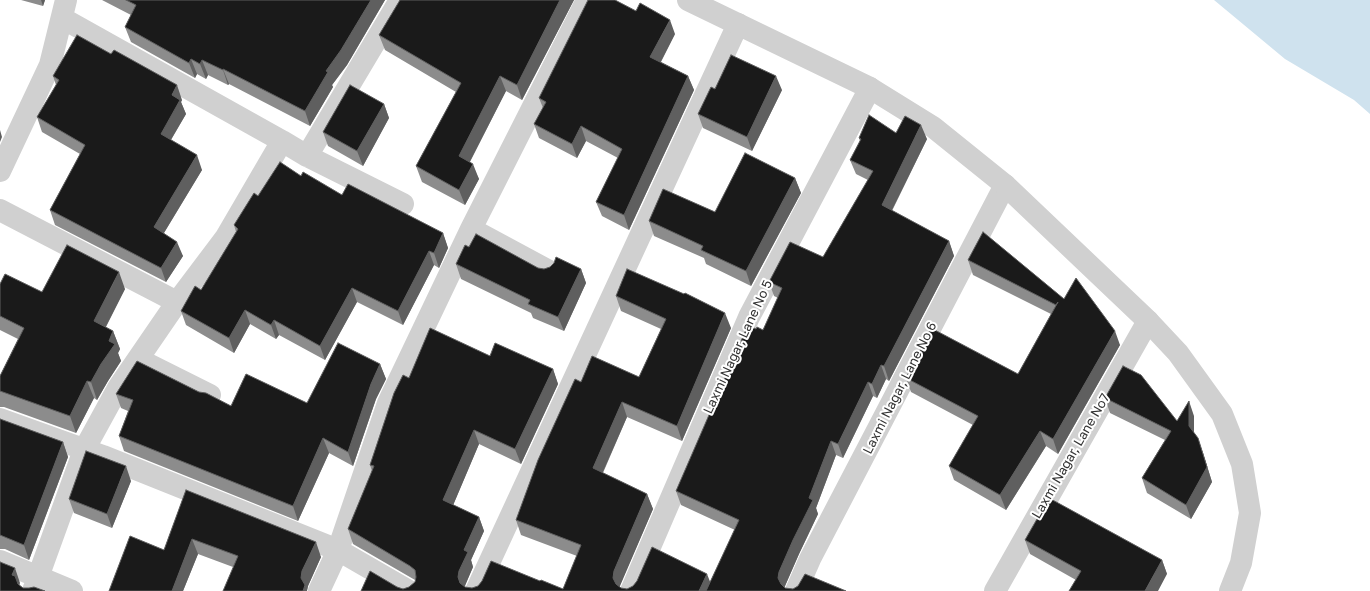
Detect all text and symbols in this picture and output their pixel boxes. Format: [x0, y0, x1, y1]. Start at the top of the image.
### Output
street label: Laxmi Nagar, Lane No 5 [700, 278, 776, 416]
street label: Laxmi Nagar, Lane No 6 [860, 319, 940, 457]
street label: Laxmi Nagar, Lane No7 [1029, 391, 1113, 521]

